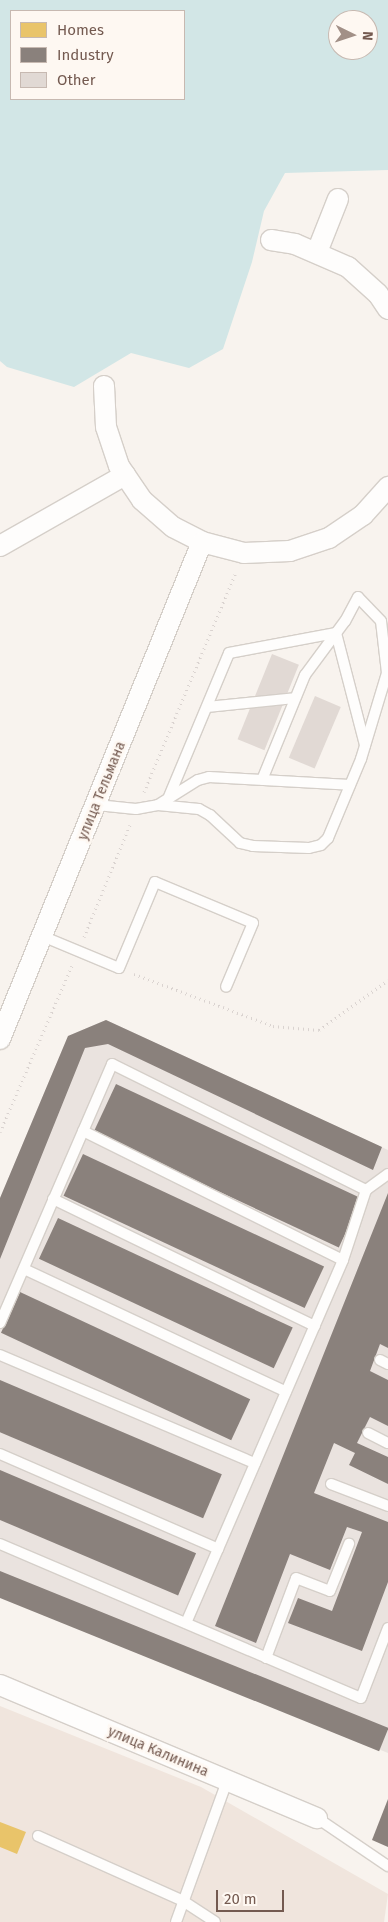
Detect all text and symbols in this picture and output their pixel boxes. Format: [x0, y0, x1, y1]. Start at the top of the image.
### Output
legend [10, 10, 185, 100]
north arrow [328, 10, 378, 60]
text: Homes [57, 21, 104, 39]
text: N [359, 31, 376, 41]
text: Industry [57, 46, 114, 64]
text: Other [57, 71, 96, 89]
street label: улица Тельмана [75, 739, 129, 843]
street label: улица Калинина [105, 1723, 211, 1781]
scale bar [218, 1880, 286, 1912]
text: 20 m [224, 1890, 257, 1908]

